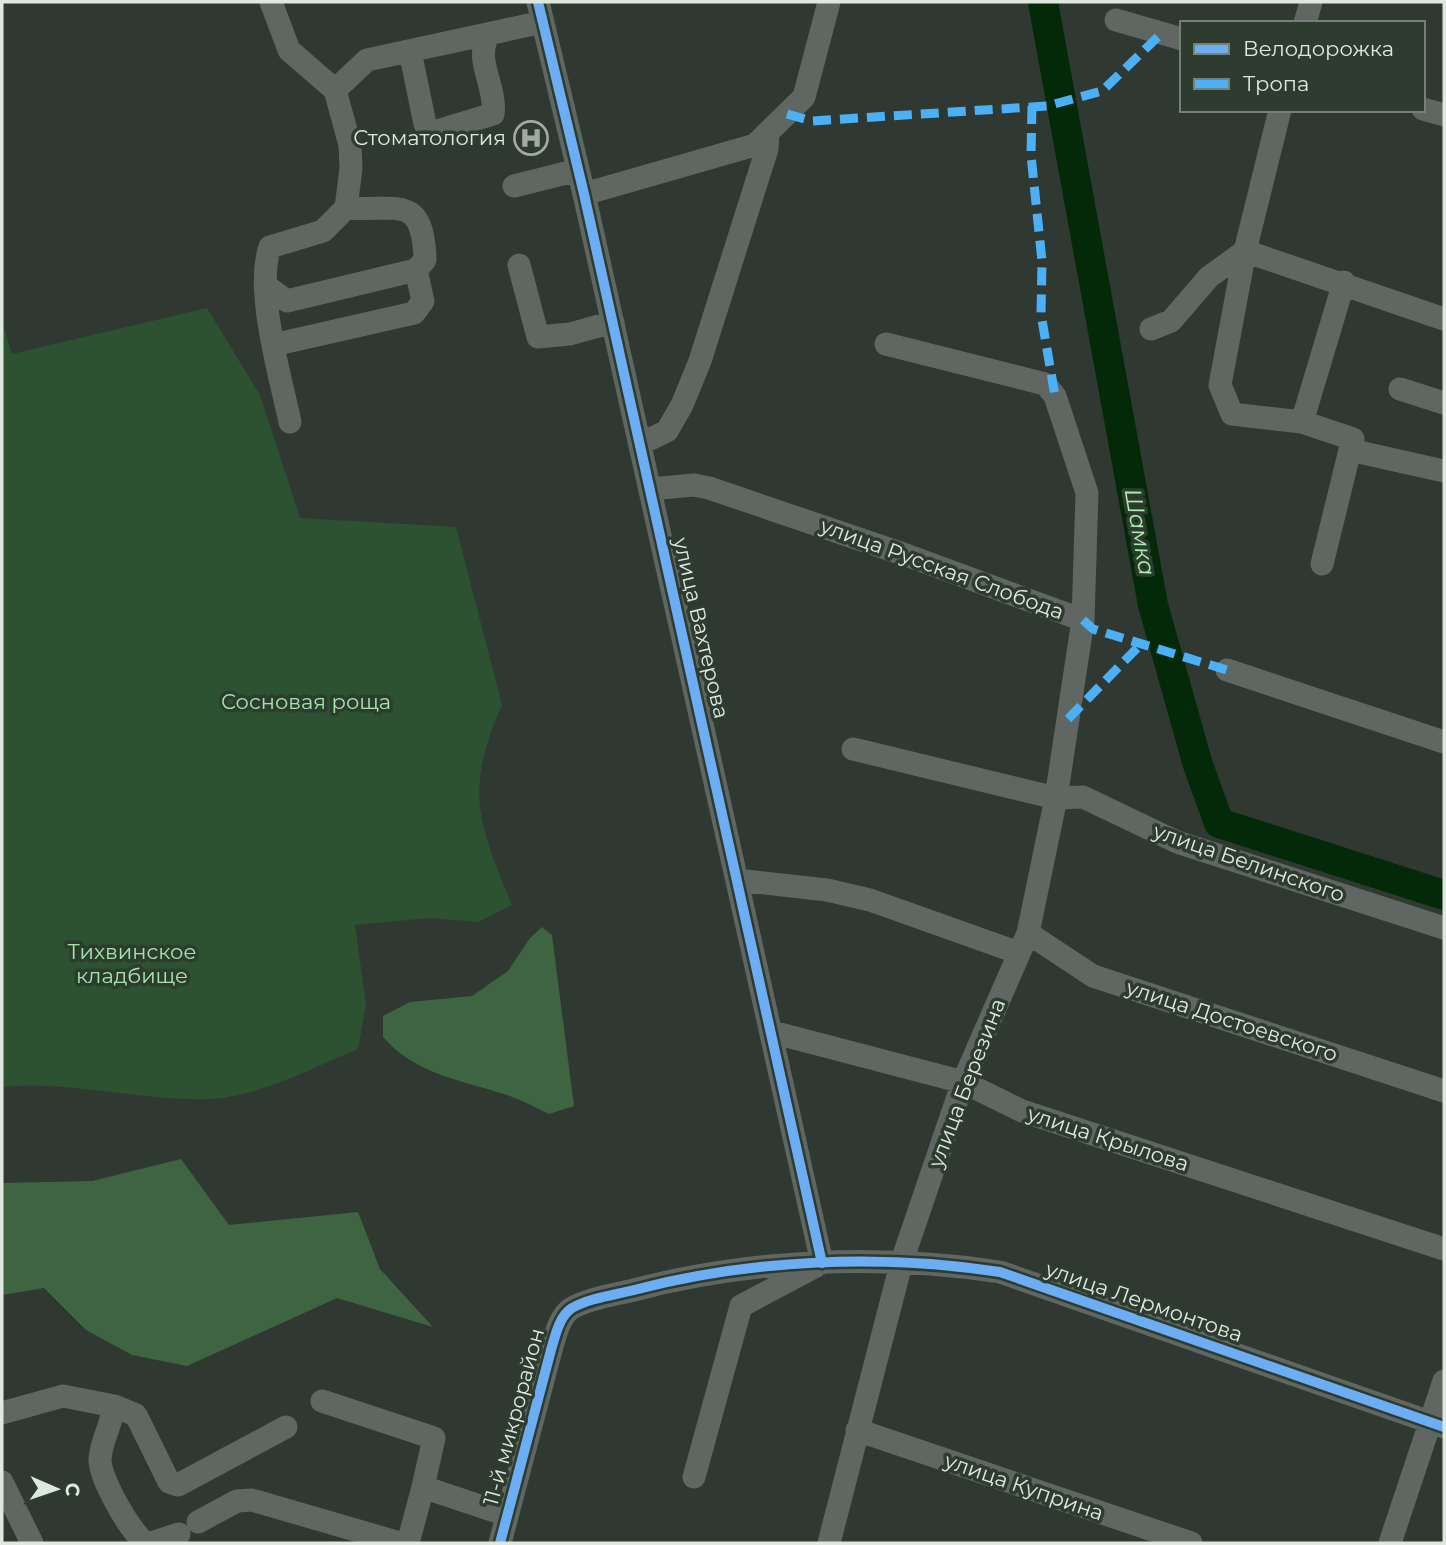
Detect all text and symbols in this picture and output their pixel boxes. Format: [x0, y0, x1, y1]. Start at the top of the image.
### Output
legend [1180, 21, 1425, 112]
text: Велодорожка [1243, 36, 1394, 61]
text: Тропа [1243, 71, 1309, 96]
hospital icon: Стоматология [512, 119, 550, 157]
place label: Стоматология [353, 125, 506, 150]
water label: Шамка [1119, 486, 1161, 578]
street label: улица Русская Слобода [816, 512, 1067, 624]
street label: улица Вахтерова [668, 534, 734, 721]
park label: Сосновая роща [221, 689, 391, 714]
street label: улица Белинского [1149, 818, 1348, 907]
park label: Тихвинское кладбище [68, 939, 196, 988]
street label: улица Достоевского [1122, 974, 1341, 1067]
street label: улица Березина [922, 995, 1010, 1172]
street label: улица Крылова [1023, 1100, 1192, 1176]
street label: улица Лермонтова [1041, 1256, 1246, 1347]
street label: 11-й микрорайон [478, 1325, 549, 1508]
street label: улица Куприна [940, 1447, 1107, 1525]
north arrow [21, 1454, 91, 1524]
text: С [61, 1482, 84, 1497]

